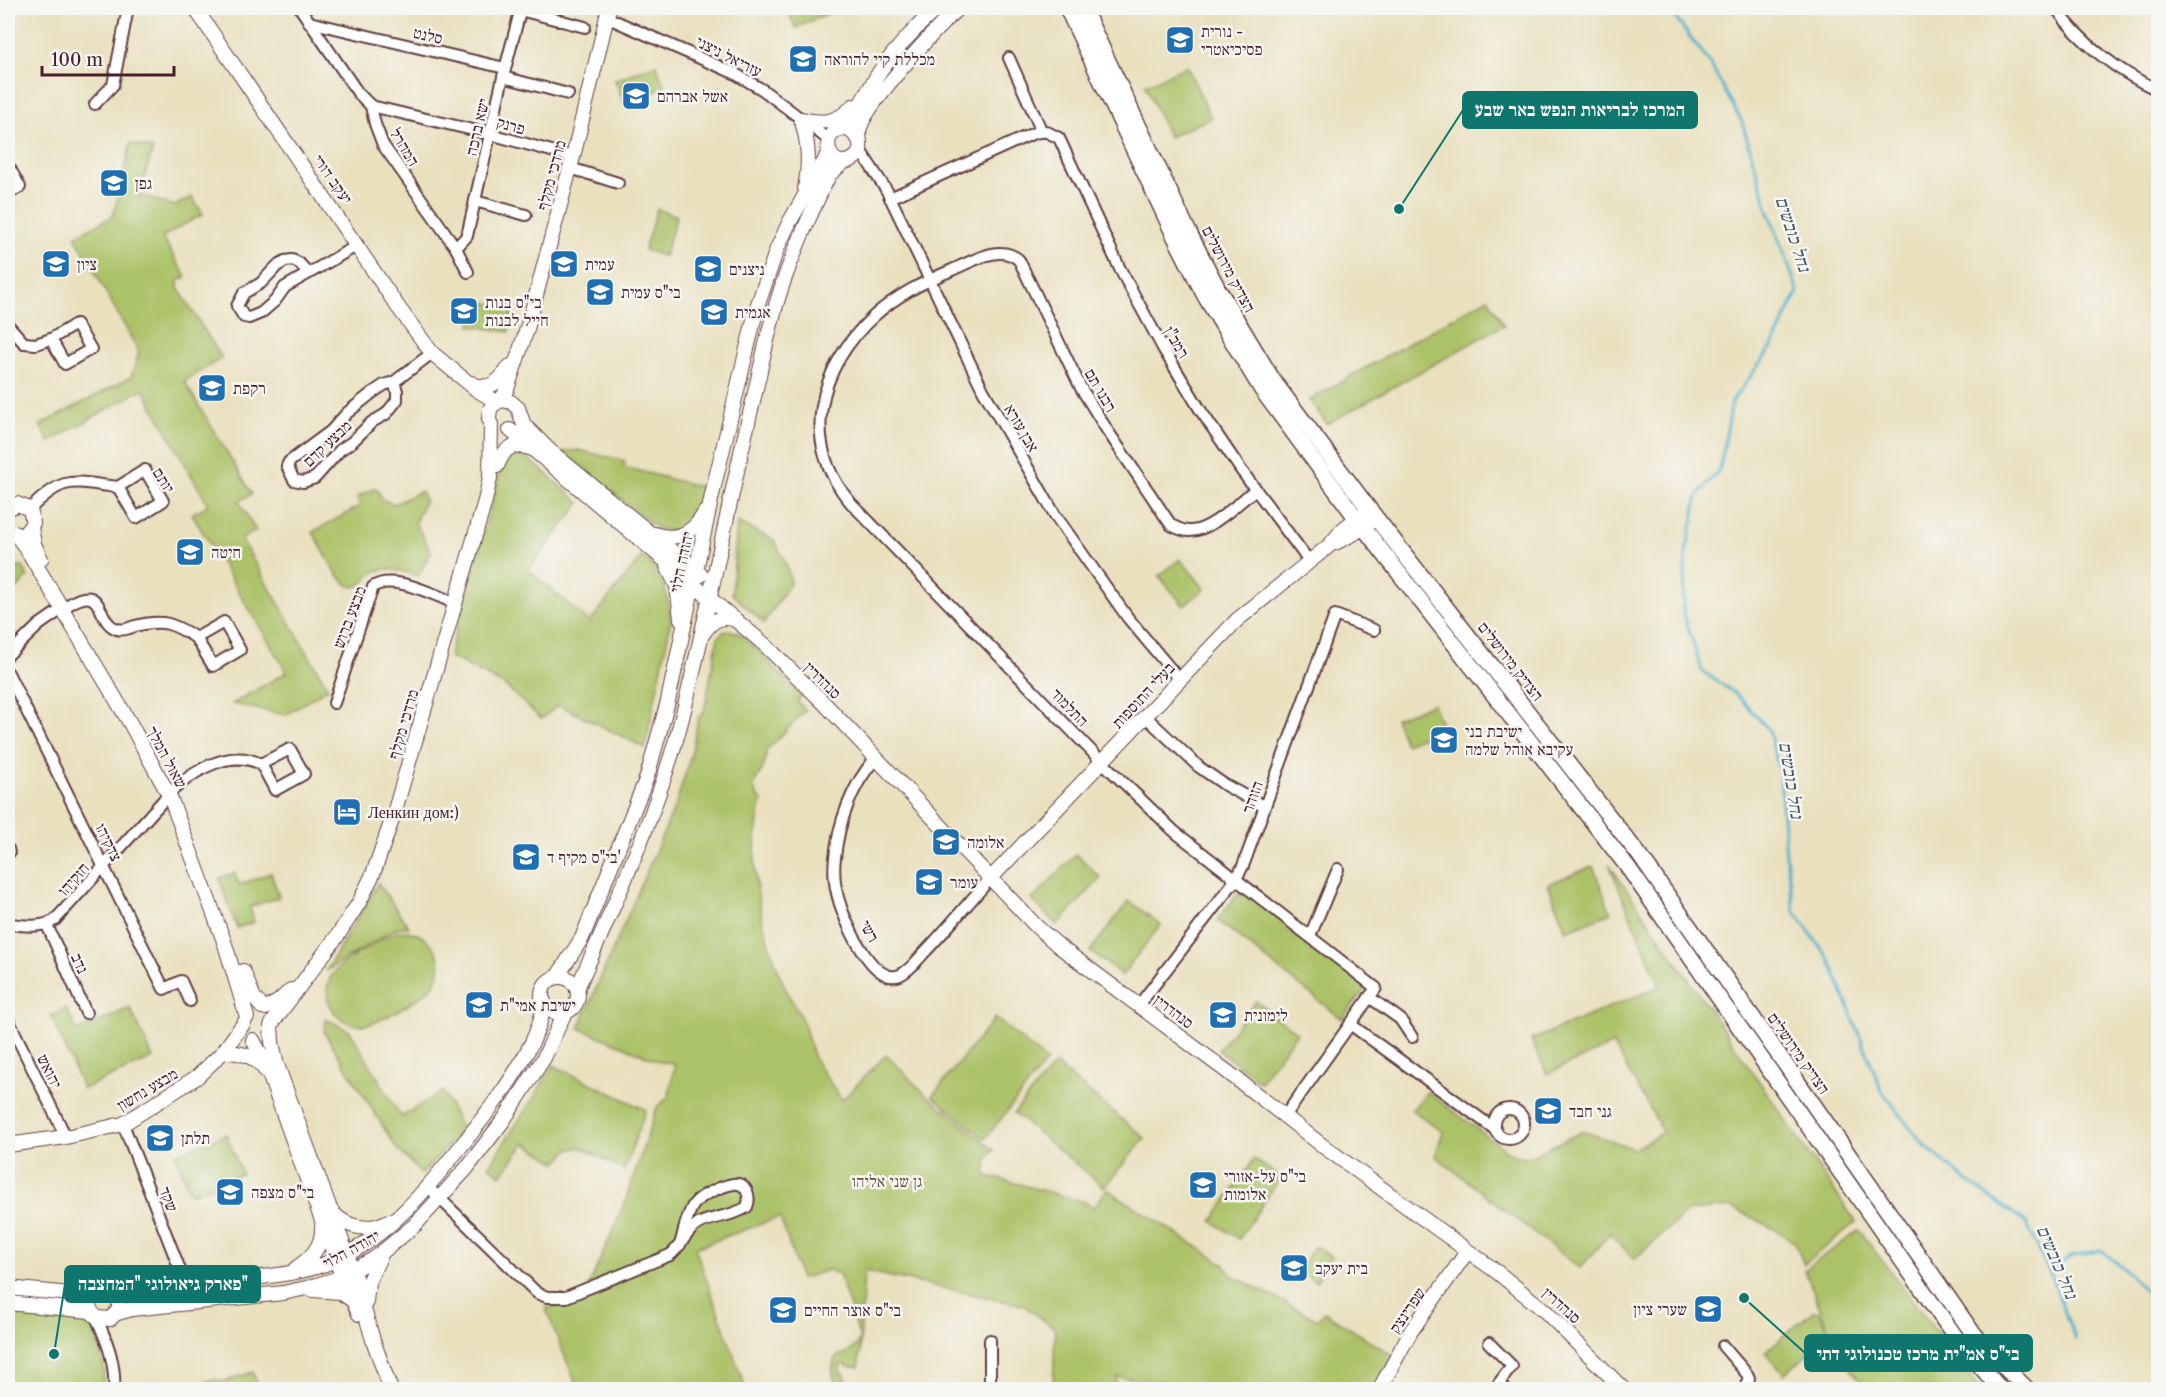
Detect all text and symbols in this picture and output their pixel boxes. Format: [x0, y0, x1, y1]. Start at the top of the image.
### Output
place label: נורית - פסיכיאטרי [1201, 21, 1262, 59]
street label: סלנט [411, 22, 445, 48]
school or university icon: נורית - פסיכיאטרי [1164, 24, 1196, 56]
street label: עזריאל ניצני [693, 31, 766, 81]
scale bar [42, 39, 174, 77]
school or university icon: מכללת קיי להוראה [787, 43, 819, 75]
text: 100 m [51, 49, 103, 71]
place label: מכללת קיי להוראה [824, 49, 935, 69]
school or university icon: אשל אברהם [620, 80, 652, 112]
place label: אשל אברהם [657, 86, 728, 106]
callout: המרכז לבריאות הנפש באר שבע [1463, 92, 1697, 128]
street label: ישא ברכה [461, 96, 493, 158]
text: המרכז לבריאות הנפש באר שבע [1475, 99, 1685, 121]
street label: פרנק [495, 112, 527, 138]
street label: המהרל [386, 124, 424, 170]
street label: מרדכי מקלף [532, 138, 570, 212]
street label: יעקב דורי [309, 150, 357, 208]
school or university icon: גפן [98, 167, 130, 199]
place label: גפן [135, 173, 152, 193]
water label: נחל כובשים [1771, 194, 1816, 276]
street label: הצדיק מירושלים [1198, 222, 1260, 316]
school or university icon: ציון [40, 248, 72, 280]
school or university icon: עמית [548, 248, 580, 280]
school or university icon: ניצנים [692, 253, 724, 285]
place label: ציון [77, 254, 97, 274]
place label: עמית [585, 254, 615, 274]
place label: ניצנים [729, 259, 765, 279]
school or university icon: בי"ס עמית [584, 276, 616, 308]
place label: בי"ס עמית [621, 282, 681, 302]
place label: בי"ס בנות חייל לבנות [485, 292, 549, 330]
school or university icon: בי"ס בנות חייל לבנות [448, 295, 480, 327]
school or university icon: אגמית [698, 296, 730, 328]
place label: אגמית [735, 302, 771, 322]
street label: רמב"ן [1160, 322, 1194, 362]
street label: רבנו תם [1081, 365, 1121, 415]
school or university icon: רקפת [196, 372, 228, 404]
place label: רקפת [233, 378, 266, 398]
street label: אבן עזרא [1000, 401, 1044, 455]
street label: מבצע קדם [298, 415, 356, 471]
street label: יותם [149, 464, 179, 496]
street label: יהודה הלוי [665, 530, 697, 594]
school or university icon: חיטה [174, 536, 206, 568]
place label: חיטה [211, 542, 241, 562]
street label: מבצע ברוש [328, 583, 370, 651]
street label: הצדיק מירושלים [1474, 617, 1548, 705]
street label: סנהדרין [800, 657, 846, 703]
street label: בעלי התוספות [1107, 658, 1179, 732]
street label: התלמוד [1047, 684, 1093, 730]
street label: מרדכי מקלף [383, 687, 423, 761]
place label: ישיבת בני עקיבא אוהל שלמה [1465, 721, 1574, 759]
street label: שאול המלך [142, 723, 192, 792]
school or university icon: ישיבת בני עקיבא אוהל שלמה [1428, 724, 1460, 756]
water label: נחל כובשים [1774, 740, 1808, 822]
street label: הזוהר [1237, 778, 1267, 816]
hotel icon: Ленкин дом:) [331, 796, 363, 828]
place label: Ленкин дом:) [368, 802, 459, 822]
street label: צדקיהו [91, 820, 127, 864]
school or university icon: אלומה [930, 826, 962, 858]
place label: אלומה [967, 832, 1005, 852]
school or university icon: בי"ס מקיף ד' [510, 841, 542, 873]
place label: בי"ס מקיף ד' [547, 847, 621, 867]
street label: חזקיהו [53, 858, 93, 900]
school or university icon: עומר [913, 866, 945, 898]
place label: עומר [950, 872, 979, 892]
street label: רשי [856, 917, 884, 945]
street label: נדב [67, 950, 93, 976]
school or university icon: ישיבת אמי"ת [463, 989, 495, 1021]
street label: סנהדרין [1150, 990, 1198, 1032]
place label: ישיבת אמי"ת [500, 995, 576, 1015]
school or university icon: לימונית [1207, 999, 1239, 1031]
place label: לימונית [1244, 1005, 1288, 1025]
street label: הצדיק מירושלים [1764, 1008, 1834, 1098]
street label: יהואש [33, 1051, 67, 1091]
street label: מבצע נחשון [113, 1063, 181, 1115]
school or university icon: גני חבד [1532, 1095, 1564, 1127]
place label: גני חבד [1569, 1101, 1612, 1121]
school or university icon: תלתן [144, 1122, 176, 1154]
place label: תלתן [181, 1128, 210, 1148]
place label: בי"ס על-אזורי אלומות [1224, 1166, 1306, 1204]
school or university icon: בי"ס על-אזורי אלומות [1187, 1169, 1219, 1201]
park label: גן שני אליהו [852, 1171, 922, 1191]
school or university icon: בי"ס מצפה [214, 1176, 246, 1208]
place label: בי"ס מצפה [251, 1182, 314, 1202]
street label: שקד [155, 1184, 183, 1214]
water label: נחל כובשים [2032, 1222, 2083, 1304]
street label: יהודה הלוי [319, 1225, 383, 1273]
school or university icon: בית יעקב [1278, 1252, 1310, 1284]
place label: בית יעקב [1315, 1258, 1368, 1278]
callout: פארק גיאולוגי "המחצבה" [65, 1266, 260, 1302]
text: פארק גיאולוגי "המחצבה" [78, 1273, 248, 1295]
street label: שפרינצק [1384, 1283, 1430, 1337]
street label: סנהדרין [1539, 1283, 1585, 1327]
school or university icon: שערי ציון [1692, 1293, 1724, 1325]
school or university icon: בי"ס אוצר החיים [767, 1294, 799, 1326]
place label: שערי ציון [1633, 1299, 1687, 1319]
place label: בי"ס אוצר החיים [804, 1300, 901, 1320]
callout: בי"ס אמ"ית מרכז טכנולוגי דתי [1805, 1335, 2032, 1371]
text: בי"ס אמ"ית מרכז טכנולוגי דתי [1816, 1343, 2020, 1365]

